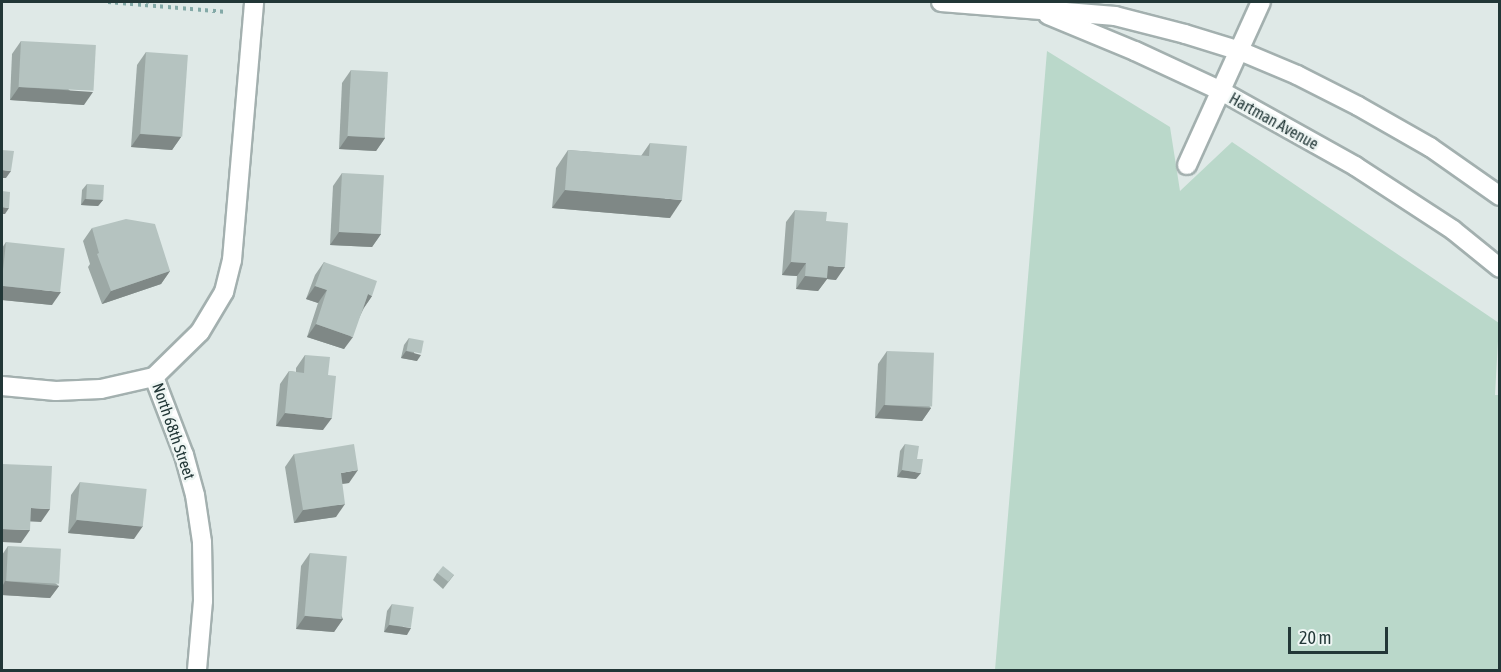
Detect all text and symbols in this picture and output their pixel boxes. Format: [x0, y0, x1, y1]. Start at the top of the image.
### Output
street label: Hartman Avenue [1226, 89, 1322, 153]
street label: North 68th Street [149, 380, 199, 482]
scale bar [1291, 615, 1392, 653]
text: 20 m [1299, 627, 1331, 648]

